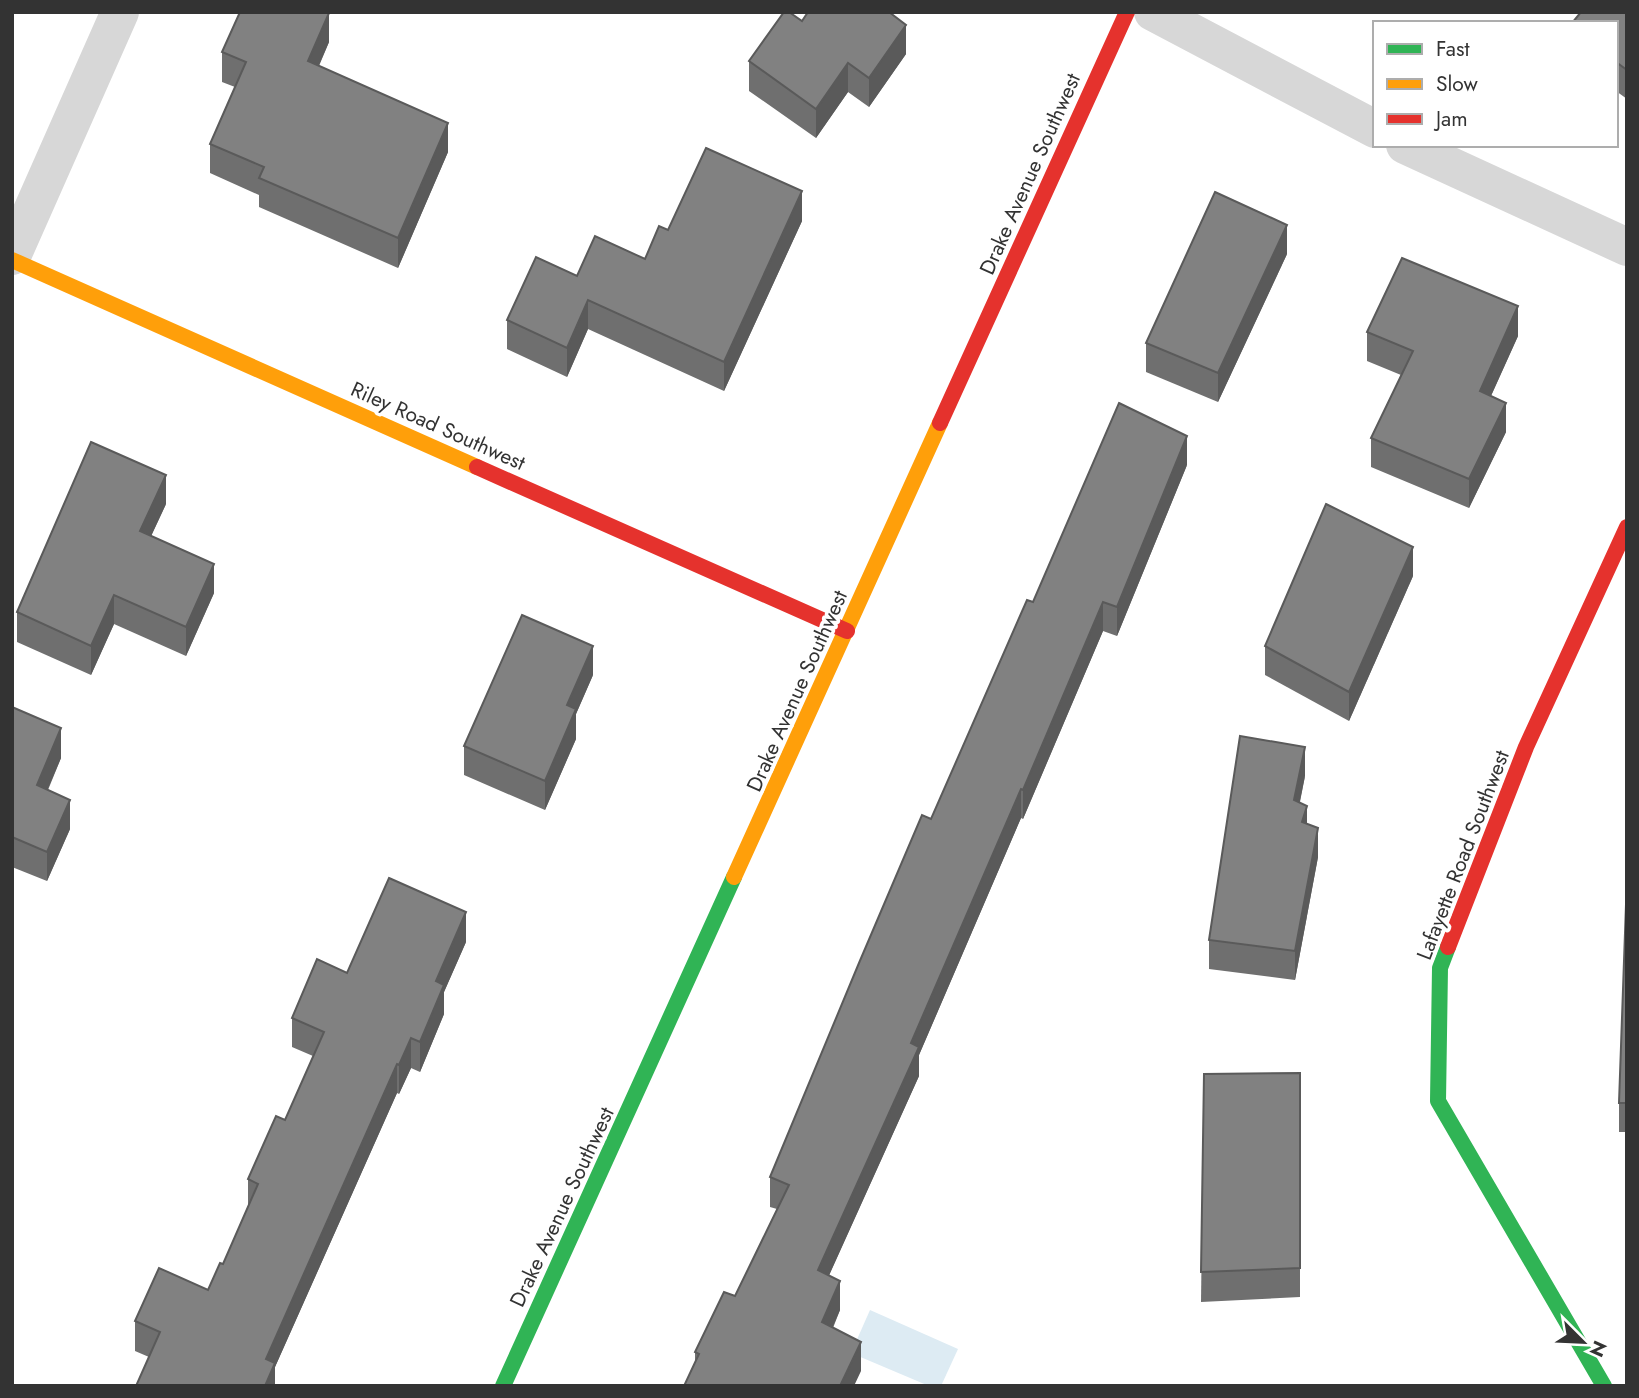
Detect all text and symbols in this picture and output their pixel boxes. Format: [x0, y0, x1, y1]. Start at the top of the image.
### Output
legend [1373, 21, 1618, 147]
text: Fast [1436, 34, 1469, 64]
street label: Drake Avenue Southwest [972, 69, 1088, 279]
text: Slow [1436, 69, 1478, 99]
text: Jam [1433, 104, 1468, 134]
street label: Riley Road Southwest [346, 374, 530, 478]
street label: Drake Avenue Southwest [739, 586, 855, 796]
street label: Lafayette Road Southwest [1409, 746, 1517, 964]
street label: Drake Avenue Southwest [502, 1102, 622, 1312]
north arrow [1548, 1307, 1618, 1377]
text: N [1583, 1336, 1613, 1361]

